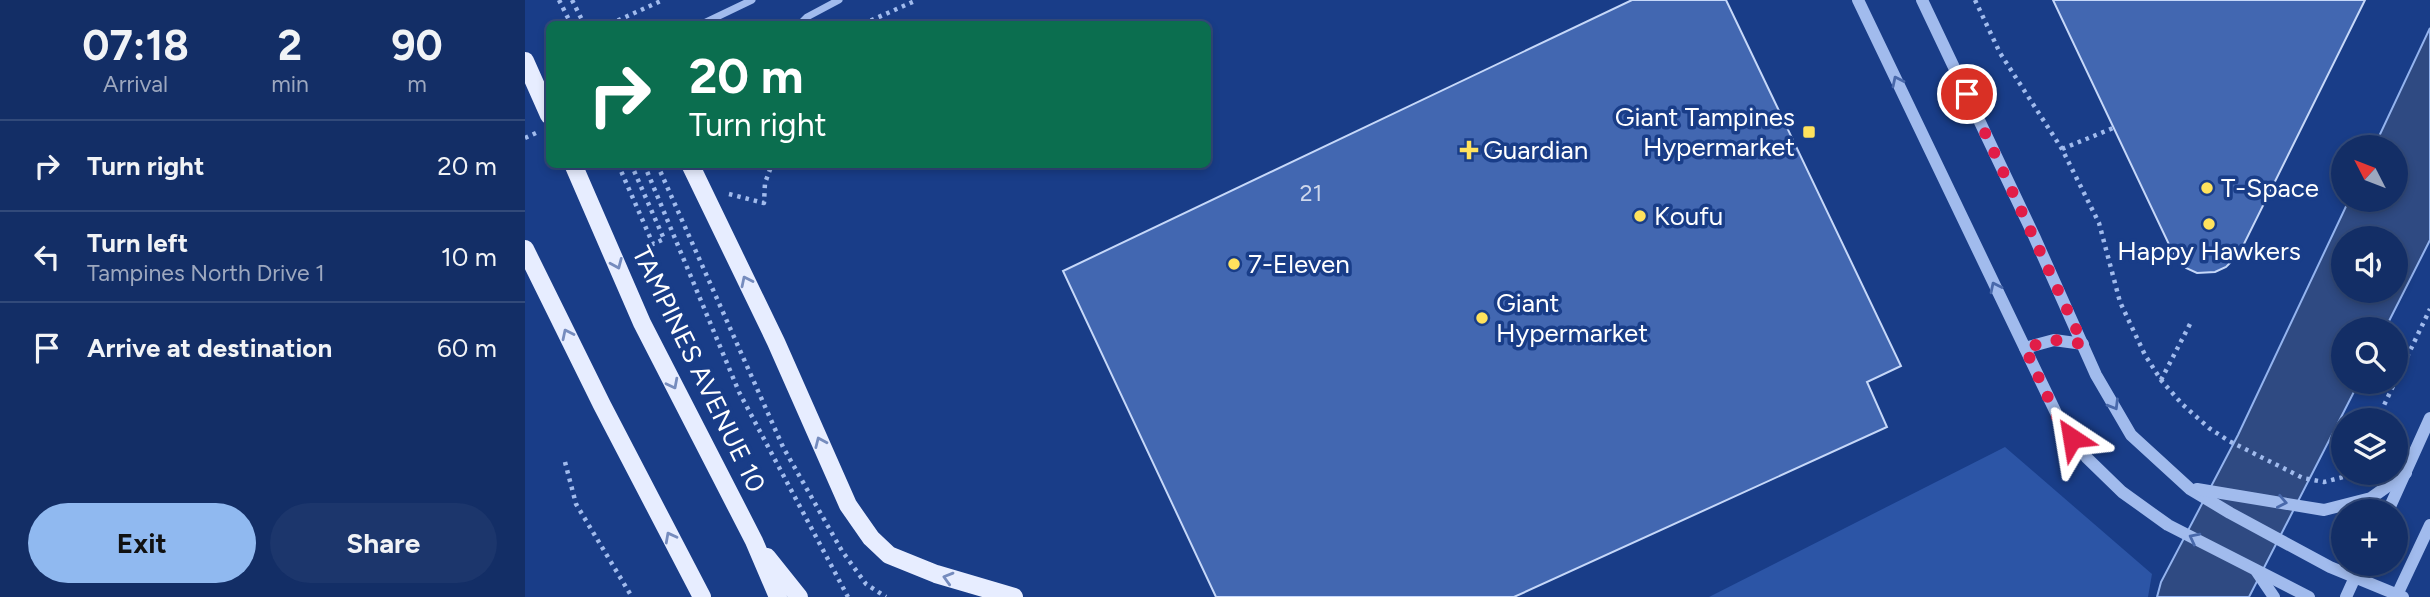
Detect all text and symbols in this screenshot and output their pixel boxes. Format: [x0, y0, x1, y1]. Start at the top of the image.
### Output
text: 07:18 [82, 20, 189, 71]
text: 2 [278, 20, 302, 71]
text: 90 [391, 20, 443, 71]
text: 20 m [689, 46, 804, 105]
icon: right [574, 49, 665, 140]
pin [1937, 64, 1997, 124]
text: Arrival [103, 70, 168, 98]
text: min [271, 70, 309, 98]
text: m [407, 70, 427, 98]
icon: arrive [1948, 75, 1986, 113]
one-way arrow [1891, 76, 1905, 89]
place label: Giant Tampines Hypermarket [1615, 101, 1795, 163]
text: Turn right [689, 106, 827, 144]
marker: Giant Tampines Hypermarket [1801, 124, 1817, 140]
place label: Guardian [1483, 134, 1588, 166]
north arrow [2331, 135, 2408, 212]
map controls [2331, 135, 2408, 576]
marker: Guardian [1461, 142, 1477, 158]
icon: right [28, 147, 66, 185]
text: Turn right [87, 150, 204, 182]
text: 20 m [437, 150, 497, 182]
place label: T-Space [2221, 172, 2319, 204]
house number: 21 [1300, 179, 1322, 207]
marker: T-Space [2199, 180, 2215, 196]
place label: Koufu [1654, 200, 1723, 232]
marker: Koufu [1632, 208, 1648, 224]
marker: Happy Hawkers [2201, 216, 2217, 232]
button: sound [2331, 226, 2408, 303]
text: Turn left [87, 227, 188, 259]
place label: Happy Hawkers [2117, 235, 2301, 267]
icon: left [28, 238, 66, 276]
text: 10 m [441, 241, 497, 273]
street label: TAMPINES AVENUE 10 [625, 241, 773, 497]
place label: 7-Eleven [1248, 248, 1350, 280]
marker: 7-Eleven [1226, 256, 1242, 272]
one-way arrow [609, 257, 623, 270]
text: Tampines North Drive 1 [87, 259, 325, 287]
one-way arrow [740, 276, 754, 288]
one-way arrow [1989, 282, 2003, 294]
place label: Giant Hypermarket [1496, 287, 1648, 349]
marker: Giant Hypermarket [1474, 310, 1490, 326]
button: search [2331, 317, 2408, 394]
icon: arrive [28, 329, 66, 367]
one-way arrow [561, 329, 575, 341]
text: Arrive at destination [87, 332, 332, 364]
text: 60 m [437, 332, 497, 364]
one-way arrow [665, 376, 679, 389]
one-way arrow [2106, 397, 2119, 410]
position arrow [2035, 401, 2109, 475]
button: layers [2331, 408, 2408, 485]
one-way arrow [814, 437, 828, 449]
one-way arrow [2276, 494, 2288, 509]
button: + [2331, 499, 2408, 576]
button: Exit [28, 503, 256, 583]
button: Share [270, 503, 497, 583]
one-way arrow [665, 531, 679, 544]
one-way arrow [2189, 533, 2201, 547]
one-way arrow [943, 572, 955, 586]

